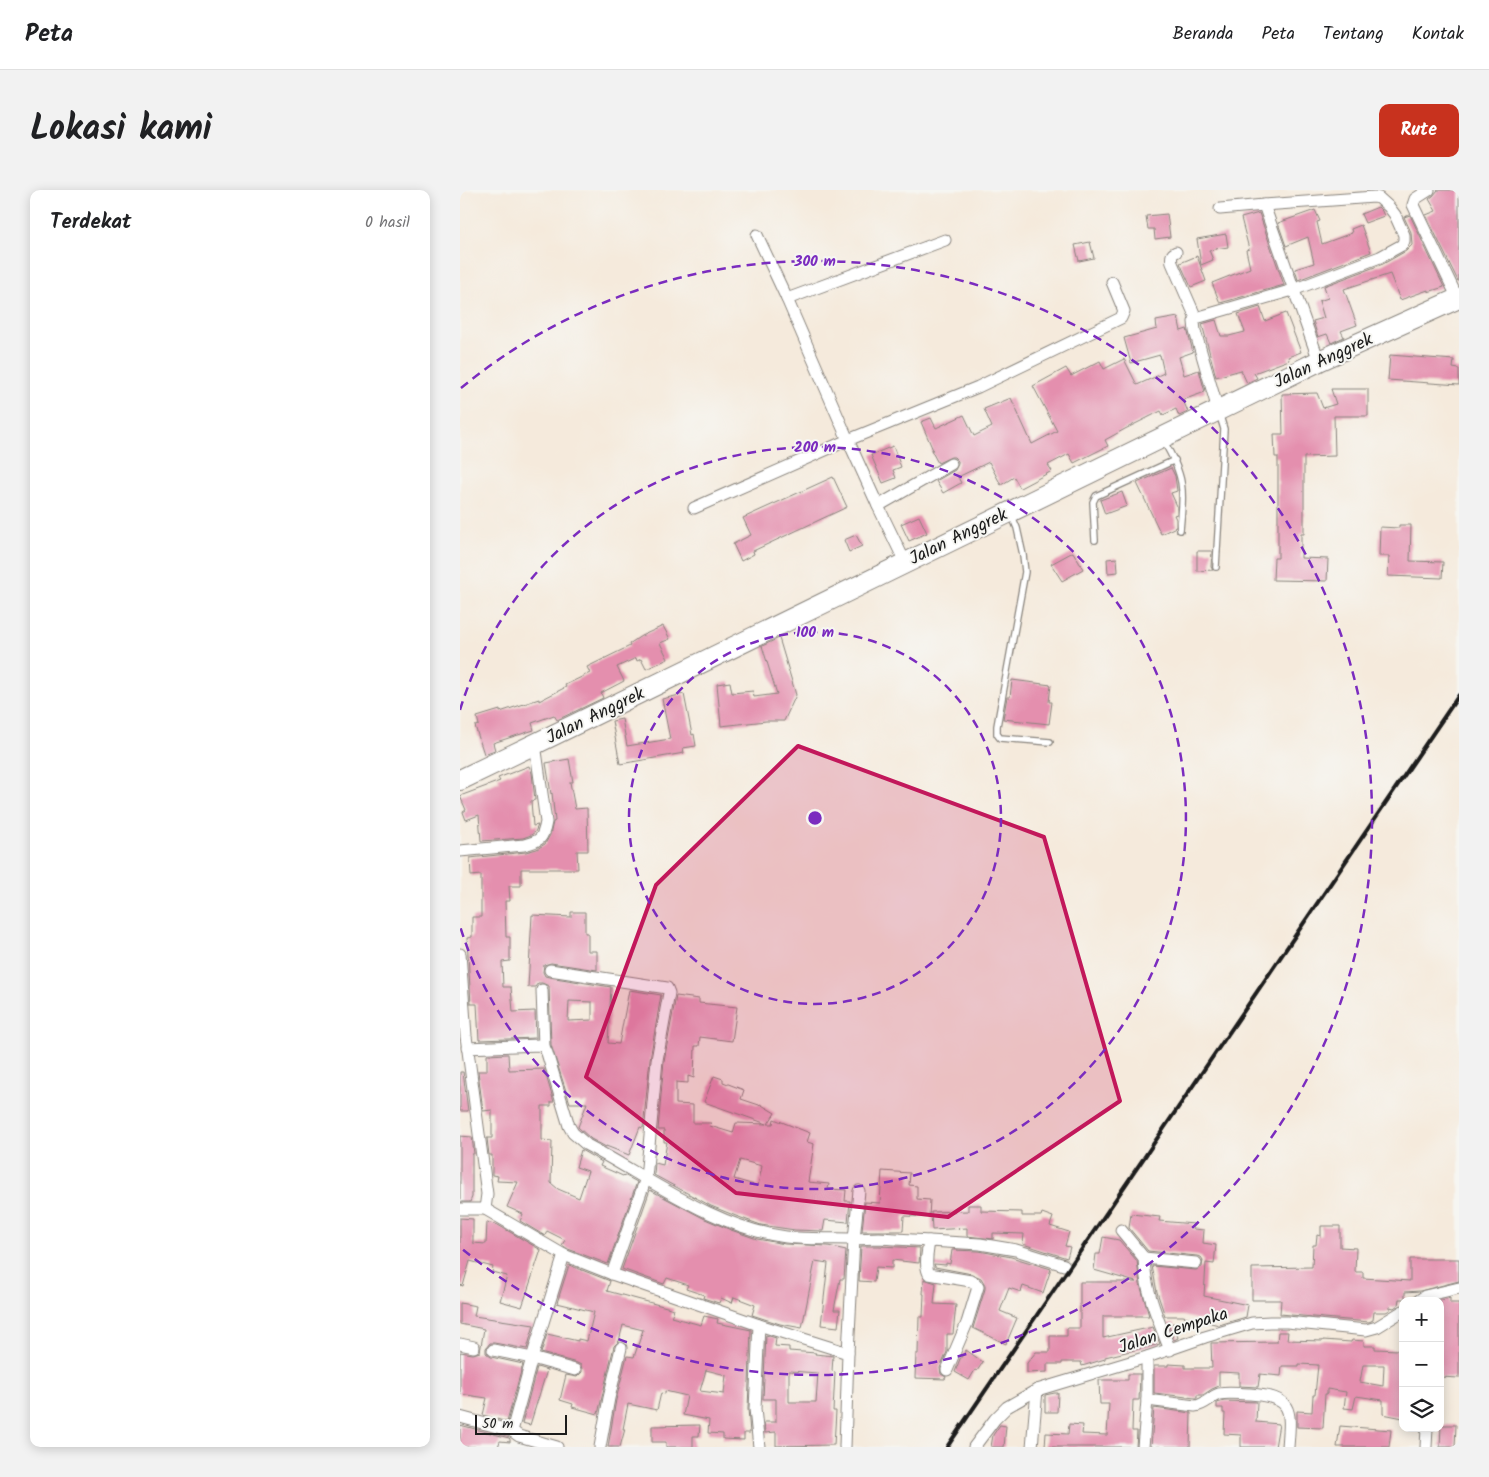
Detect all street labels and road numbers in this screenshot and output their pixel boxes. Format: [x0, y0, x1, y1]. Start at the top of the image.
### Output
street label: Jalan Anggrek [1269, 325, 1379, 397]
street label: Jalan Anggrek [904, 501, 1013, 574]
street label: Jalan Anggrek [541, 680, 650, 753]
street label: Jalan Cempaka [1115, 1300, 1232, 1363]

